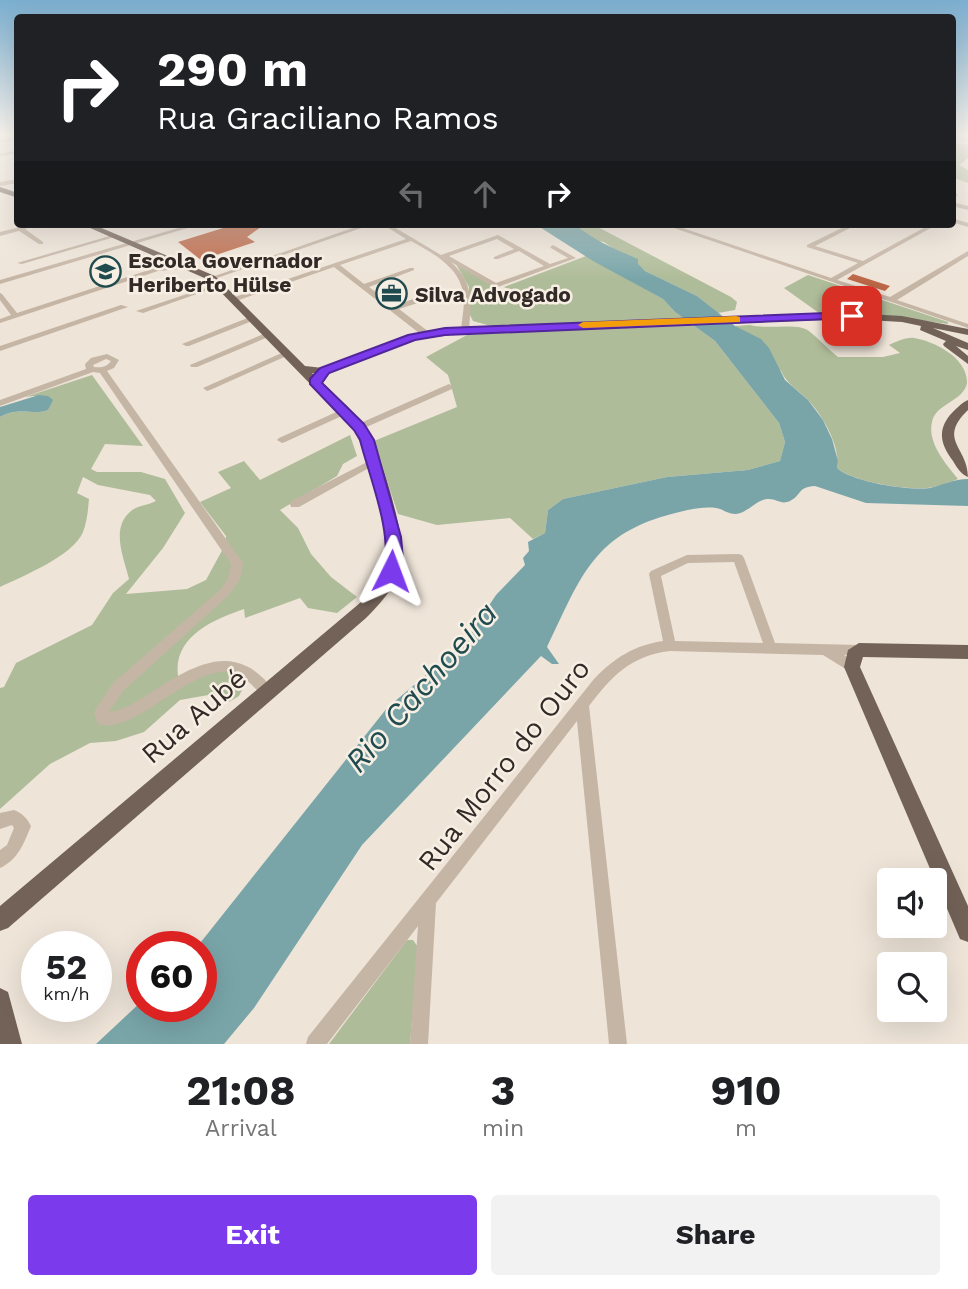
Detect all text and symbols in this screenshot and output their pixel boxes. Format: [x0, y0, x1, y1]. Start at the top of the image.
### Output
text: 290 m [157, 40, 308, 98]
icon: right [42, 42, 133, 133]
text: Rua Graciliano Ramos [157, 99, 499, 137]
icon: left [393, 175, 431, 213]
icon: ahead [466, 175, 504, 213]
icon: right [539, 175, 577, 213]
place label: Escola Governador Heriberto Hülse [128, 248, 322, 297]
school or university icon: Escola Governador Heriberto Hülse [88, 255, 122, 289]
office icon: Silva Advogado [375, 277, 409, 311]
place label: Silva Advogado [415, 282, 571, 307]
pin [822, 286, 882, 346]
icon: arrive [833, 297, 871, 335]
position arrow [354, 534, 428, 608]
water label: Rio Cachoeira [337, 594, 505, 780]
street label: Rua Morro do Ouro [411, 653, 597, 877]
street label: Rua Aubé [135, 661, 253, 771]
map controls [877, 868, 947, 1022]
button: sound [877, 868, 947, 938]
speed limit sign: 60 [126, 931, 217, 1022]
text: 52 [46, 946, 87, 988]
button: search [877, 952, 947, 1022]
text: km/h [43, 983, 90, 1004]
text: 21:08 [186, 1066, 296, 1115]
text: 3 [491, 1066, 516, 1115]
text: 910 [711, 1066, 782, 1115]
text: Arrival [205, 1115, 277, 1142]
text: min [482, 1115, 524, 1142]
text: m [735, 1115, 757, 1142]
button: Exit [28, 1195, 477, 1275]
button: Share [491, 1195, 940, 1275]

